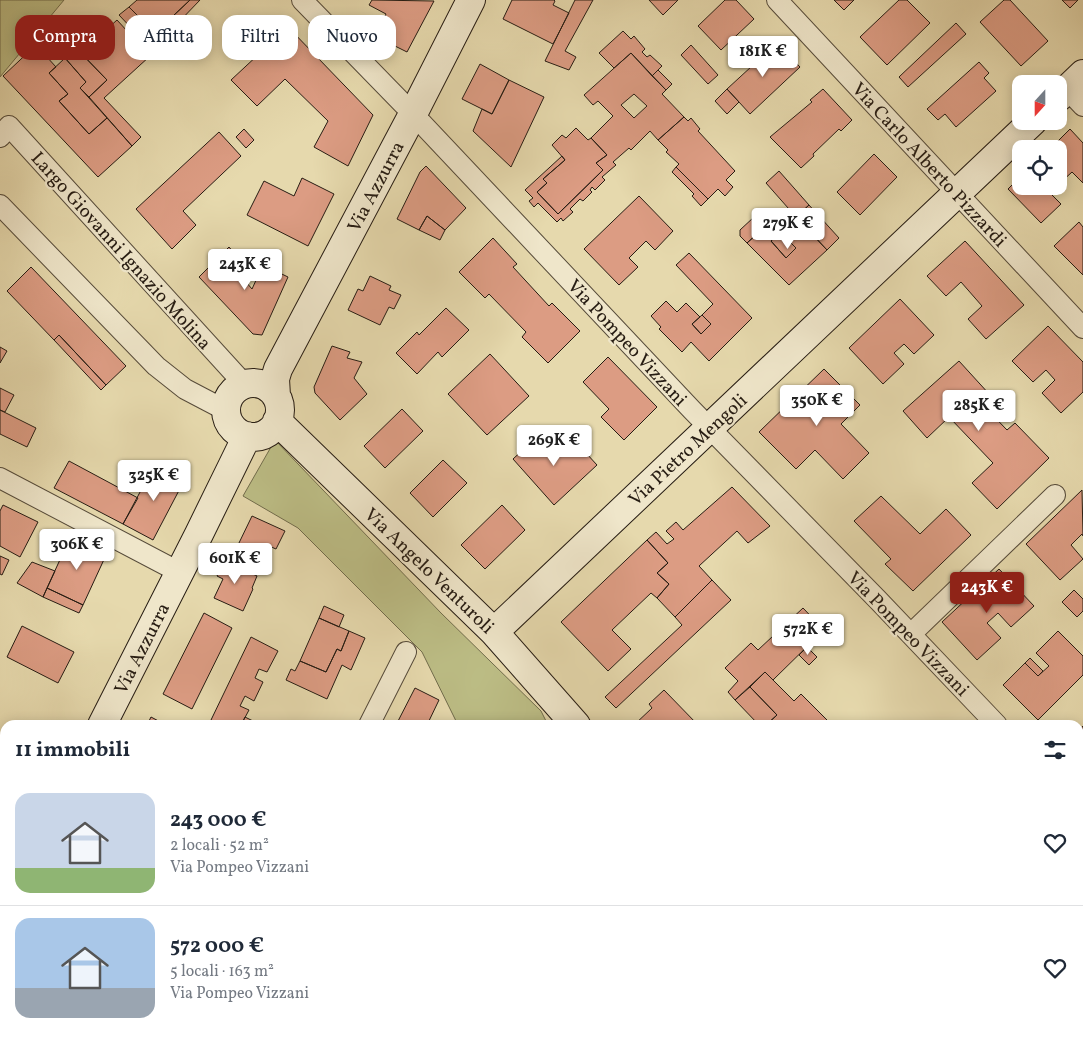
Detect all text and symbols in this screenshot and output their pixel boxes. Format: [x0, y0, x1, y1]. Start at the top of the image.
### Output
chip: Compra [15, 15, 115, 60]
chip: Affitta [125, 15, 212, 60]
chip: Filtri [222, 15, 298, 60]
chip: Nuovo [308, 15, 396, 60]
pin: 181K € [722, 36, 804, 78]
text: 181K € [739, 41, 787, 63]
north arrow [1012, 75, 1068, 130]
map controls [1012, 75, 1067, 195]
street label: Via Carlo Alberto Pizzardi [845, 77, 1012, 254]
street label: Via Azzurra [342, 137, 412, 237]
button: locate [1012, 140, 1067, 195]
street label: Largo Giovanni Ignazio Molina [24, 147, 217, 356]
pin: 279K € [747, 208, 829, 250]
text: 279K € [763, 213, 813, 235]
pin: 243K € [204, 248, 286, 291]
text: 243K € [219, 254, 271, 276]
street label: Via Pompeo Vizzani [561, 274, 693, 413]
pin: 350K € [776, 384, 858, 427]
street label: Via Pietro Mengoli [623, 388, 754, 513]
text: 350K € [791, 390, 843, 412]
pin: 285K € [938, 390, 1020, 432]
text: 285K € [954, 395, 1005, 417]
pin: 269K € [513, 424, 595, 467]
text: 269K € [528, 430, 580, 452]
pin: 325K € [113, 460, 195, 502]
text: 325K € [129, 465, 179, 487]
street label: Via Angelo Venturoli [358, 502, 500, 641]
pin: 306K € [36, 528, 118, 571]
text: 306K € [50, 534, 104, 556]
pin: 601K € [194, 542, 276, 585]
text: 601K € [209, 548, 261, 570]
street label: Via Pompeo Vizzani [841, 566, 974, 703]
pin: 243K € [946, 572, 1028, 614]
text: 243K € [961, 577, 1013, 599]
street label: Via Azzurra [109, 599, 177, 699]
pin: 572K € [767, 614, 849, 656]
text: 572K € [783, 619, 833, 641]
text: 11 immobili [15, 736, 130, 765]
icon: filters [1041, 736, 1069, 764]
text: 243 000 € [170, 806, 266, 835]
icon: home [55, 813, 115, 873]
icon: heart [1041, 829, 1069, 857]
text: 2 locali · 52 m² [170, 835, 269, 857]
text: Via Pompeo Vizzani [170, 857, 309, 879]
text: 572 000 € [170, 932, 264, 961]
icon: home [55, 938, 115, 998]
icon: heart [1041, 954, 1069, 982]
text: 5 locali · 163 m² [170, 961, 274, 983]
text: Via Pompeo Vizzani [170, 983, 309, 1005]

